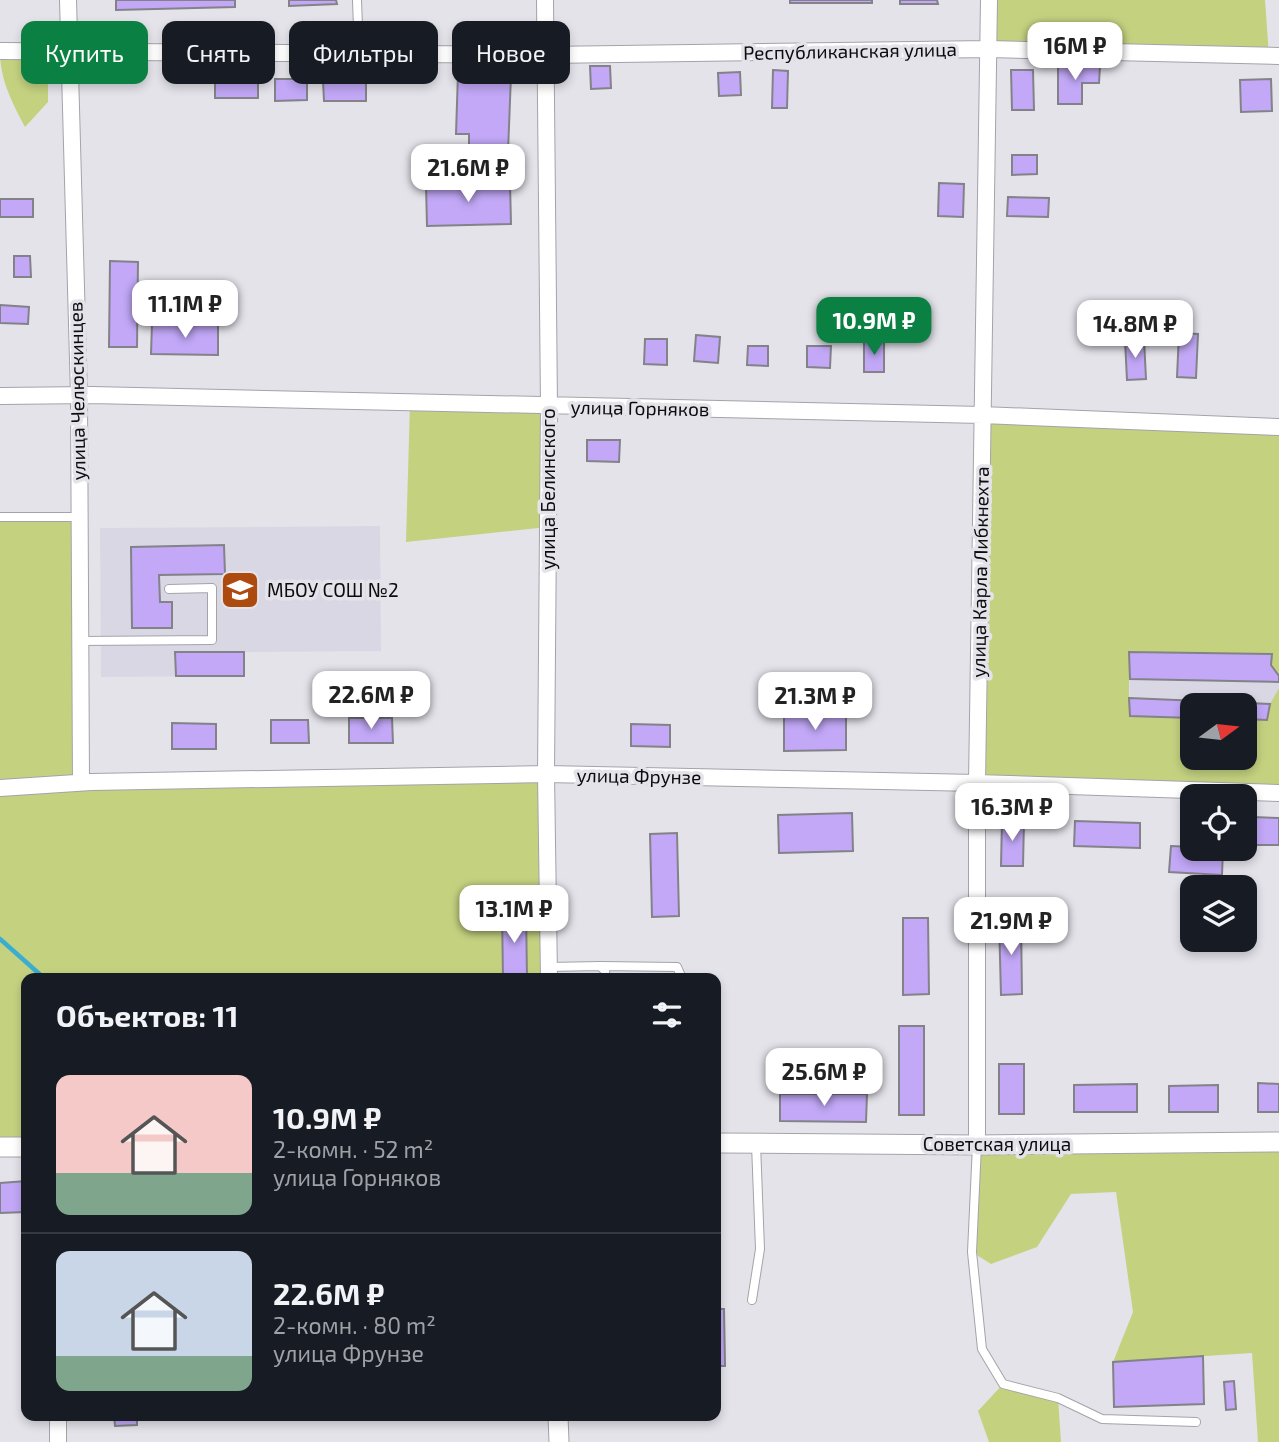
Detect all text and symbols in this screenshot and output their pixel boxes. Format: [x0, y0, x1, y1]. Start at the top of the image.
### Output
chip: Купить [21, 21, 148, 84]
chip: Снять [162, 21, 275, 84]
chip: Фильтры [289, 21, 438, 84]
chip: Новое [452, 21, 570, 84]
pin: 16M ₽ [1026, 22, 1124, 82]
text: 16M ₽ [1043, 31, 1107, 59]
street label: Республиканская улица [743, 37, 957, 65]
pin: 21.6M ₽ [403, 144, 533, 204]
text: 21.6M ₽ [427, 153, 509, 181]
pin: 11.1M ₽ [120, 280, 250, 340]
text: 11.1M ₽ [148, 289, 222, 317]
pin: 10.9M ₽ [809, 298, 939, 357]
pin: 14.8M ₽ [1070, 300, 1200, 360]
street label: улица Челюскинцев [63, 301, 91, 481]
text: 10.9M ₽ [832, 306, 916, 334]
text: 14.8M ₽ [1093, 309, 1177, 337]
street label: улица Горняков [570, 395, 710, 421]
street label: улица Белинского [536, 408, 560, 570]
street label: улица Карла Либкнехта [966, 466, 994, 678]
school or university icon: МБОУ СОШ №2 [219, 569, 261, 611]
place label: МБОУ СОШ №2 [267, 578, 399, 601]
pin: 22.6M ₽ [306, 672, 436, 731]
pin: 21.3M ₽ [750, 672, 880, 732]
text: 22.6M ₽ [328, 680, 414, 708]
text: 21.3M ₽ [774, 681, 856, 709]
north arrow [1180, 693, 1256, 770]
map controls [1180, 693, 1257, 952]
street label: улица Фрунзе [576, 763, 702, 789]
pin: 16.3M ₽ [947, 784, 1077, 843]
button: locate [1180, 784, 1257, 861]
text: 16.3M ₽ [971, 792, 1053, 820]
button: layers [1180, 875, 1257, 952]
pin: 13.1M ₽ [449, 886, 579, 945]
text: 13.1M ₽ [475, 894, 553, 922]
pin: 21.9M ₽ [946, 898, 1076, 957]
text: 21.9M ₽ [970, 906, 1052, 934]
icon: filters [648, 996, 686, 1034]
text: Объектов: 11 [56, 997, 239, 1033]
pin: 25.6M ₽ [759, 1048, 889, 1108]
text: 25.6M ₽ [782, 1057, 866, 1085]
text: 10.9M ₽ [273, 1099, 382, 1135]
icon: home [112, 1103, 196, 1187]
street label: Советская улица [923, 1132, 1071, 1156]
text: 2-комн. · 52 m² [273, 1135, 433, 1163]
text: улица Горняков [273, 1163, 441, 1191]
text: 22.6M ₽ [273, 1275, 385, 1311]
icon: home [112, 1279, 196, 1363]
text: 2-комн. · 80 m² [273, 1311, 436, 1339]
text: улица Фрунзе [273, 1339, 424, 1367]

